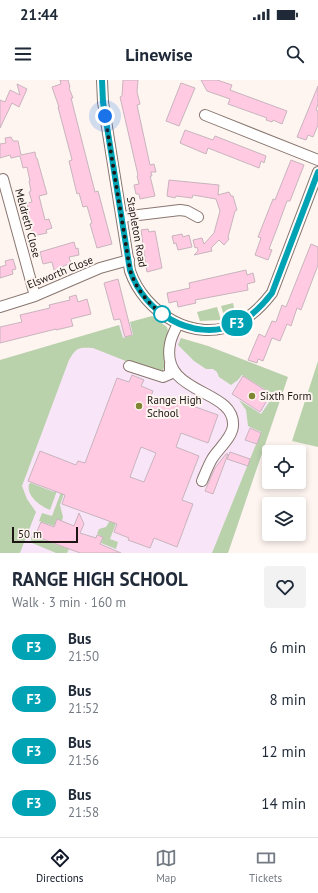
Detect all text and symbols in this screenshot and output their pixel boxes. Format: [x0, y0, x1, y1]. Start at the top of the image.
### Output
text: 21:44 [20, 5, 58, 24]
icon: menu [12, 43, 34, 65]
text: Linewise [125, 43, 193, 66]
icon: search [284, 43, 306, 65]
your location [95, 106, 115, 126]
street label: Meldreth Close [12, 187, 44, 260]
street label: Stapleton Road [124, 196, 150, 269]
street label: Elsworth Close [25, 252, 95, 292]
unlabelled marker [153, 305, 171, 323]
line badge: F3 [219, 310, 255, 336]
text: F3 [229, 314, 245, 332]
place label: Sixth Form [260, 389, 311, 403]
marker: Sixth Form [247, 391, 257, 401]
place label: Range High School [147, 393, 202, 420]
marker: Range High School [134, 401, 144, 411]
map controls [262, 445, 306, 541]
button: locate [262, 445, 306, 489]
button: layers [262, 497, 306, 541]
scale bar [12, 525, 78, 544]
text: 50 m [18, 527, 42, 541]
button: heart [264, 566, 306, 608]
text: RANGE HIGH SCHOOL [12, 567, 188, 591]
text: Walk · 3 min · 160 m [12, 594, 126, 611]
text: Bus [68, 629, 91, 648]
text: F3 [26, 638, 42, 656]
text: 6 min [269, 638, 306, 657]
text: 21:50 [68, 648, 99, 665]
text: Bus [68, 681, 91, 700]
text: F3 [26, 690, 42, 708]
text: 8 min [269, 690, 306, 709]
text: 21:52 [68, 700, 99, 717]
text: Bus [68, 733, 91, 752]
text: F3 [26, 742, 42, 760]
text: 12 min [261, 742, 306, 761]
text: 21:56 [68, 752, 99, 769]
text: Bus [68, 785, 91, 804]
text: F3 [26, 794, 42, 812]
text: 14 min [261, 794, 306, 813]
text: 21:58 [68, 804, 99, 821]
tab: Directions [36, 847, 83, 885]
tab: Map [155, 847, 177, 885]
tab: Tickets [249, 847, 282, 885]

